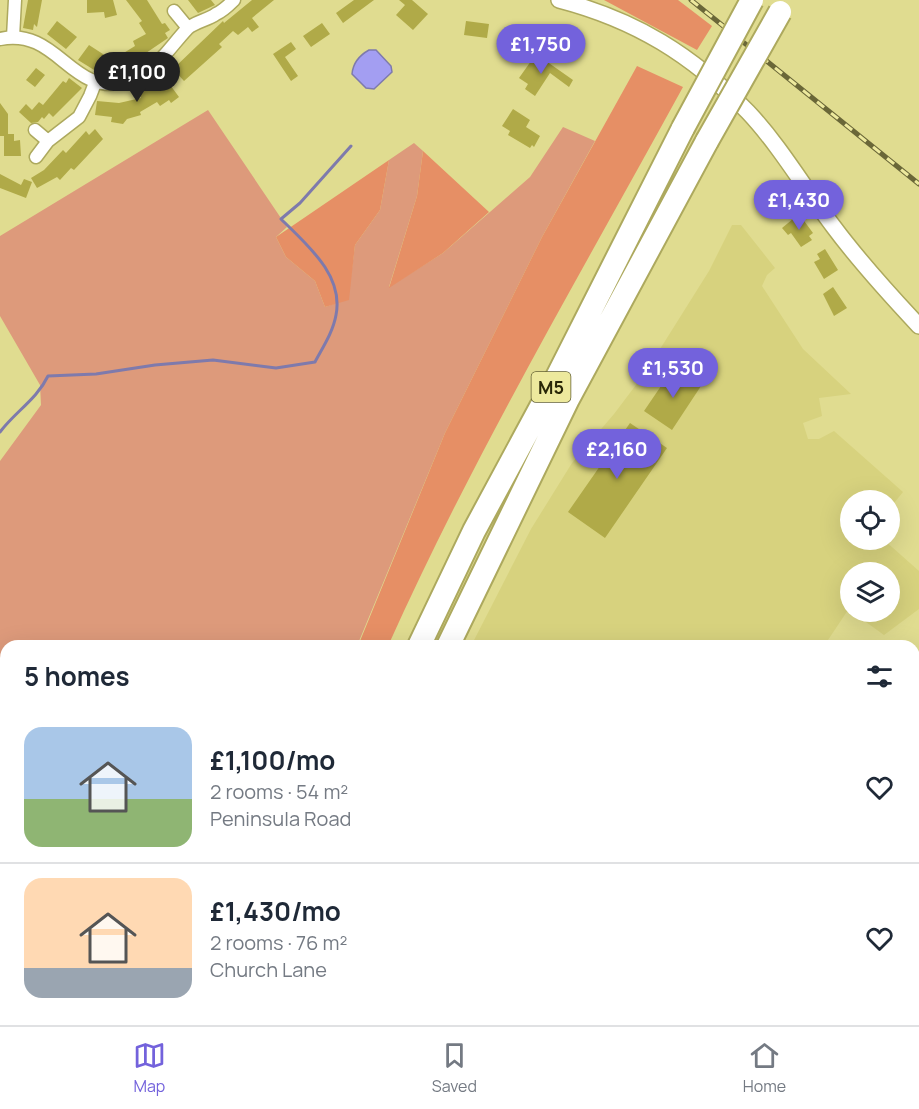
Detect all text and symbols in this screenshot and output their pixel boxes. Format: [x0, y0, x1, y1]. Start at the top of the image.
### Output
pin: £1,750 [492, 24, 590, 75]
text: £1,750 [511, 30, 572, 57]
pin: £1,100 [88, 52, 186, 103]
text: £1,100 [108, 58, 166, 85]
pin: £1,430 [750, 180, 848, 231]
text: £1,430 [768, 186, 830, 213]
pin: £1,530 [624, 348, 722, 399]
text: £1,530 [642, 354, 704, 381]
road number: M5 [532, 372, 570, 402]
pin: £2,160 [568, 429, 666, 480]
text: £2,160 [586, 435, 648, 462]
map controls [840, 490, 900, 622]
button: locate [840, 490, 900, 550]
button: layers [840, 562, 900, 622]
text: 5 homes [24, 658, 130, 694]
icon: filters [863, 660, 896, 693]
text: £1,100/mo [210, 742, 335, 778]
icon: home [72, 751, 144, 823]
icon: heart [863, 771, 896, 804]
text: 2 rooms · 54 m² [210, 778, 348, 805]
text: Peninsula Road [210, 805, 351, 832]
text: £1,430/mo [210, 893, 341, 929]
icon: home [72, 902, 144, 974]
icon: heart [863, 922, 896, 955]
text: 2 rooms · 76 m² [210, 929, 347, 956]
text: Church Lane [210, 956, 327, 983]
tab: Map [133, 1039, 166, 1097]
tab: Saved [432, 1039, 477, 1097]
tab: Home [743, 1039, 786, 1097]

